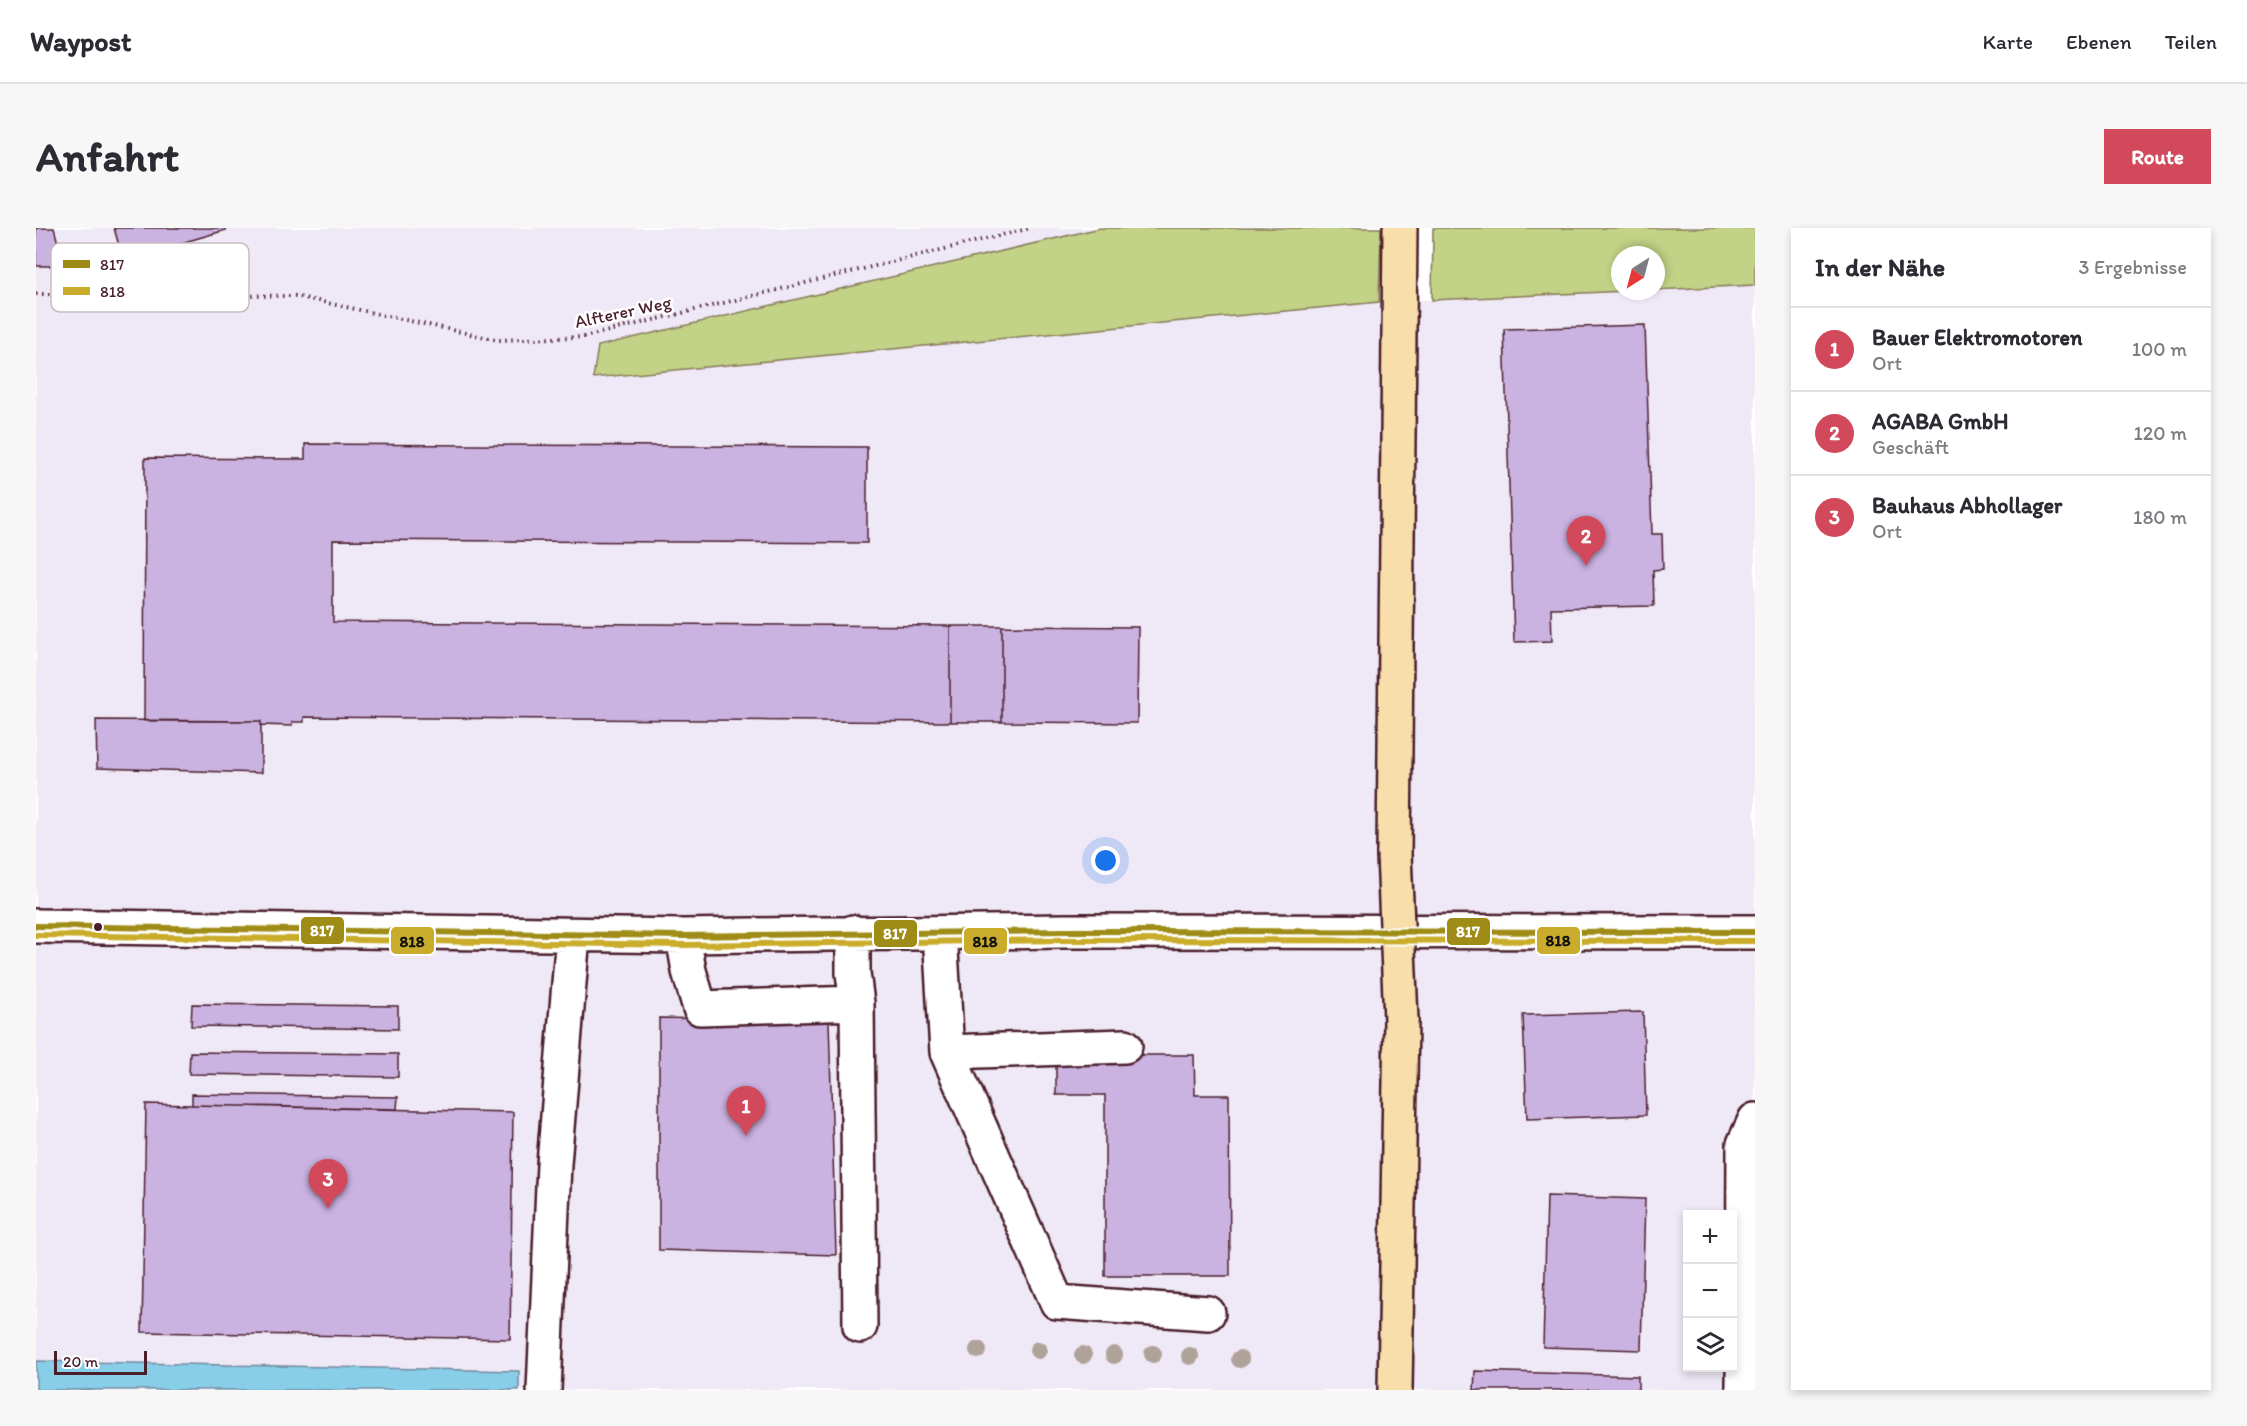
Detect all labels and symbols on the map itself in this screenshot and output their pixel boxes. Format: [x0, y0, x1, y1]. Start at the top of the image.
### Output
legend [51, 243, 249, 312]
north arrow [1611, 246, 1665, 300]
text: 817 [100, 255, 124, 274]
text: 818 [100, 282, 125, 301]
street label: Alfterer Weg [573, 291, 674, 333]
pin: 2 [1566, 516, 1606, 566]
your location [1091, 846, 1120, 875]
line badge: 817 [300, 916, 345, 945]
line badge: 817 [1446, 917, 1491, 946]
line badge: 817 [873, 919, 918, 948]
unlabelled marker [92, 921, 104, 933]
text: 817 [310, 921, 334, 940]
text: 817 [1456, 922, 1480, 941]
text: 817 [883, 924, 907, 943]
line badge: 818 [390, 926, 435, 955]
line badge: 818 [1536, 926, 1581, 955]
line badge: 818 [963, 927, 1008, 955]
text: 818 [1546, 931, 1571, 950]
text: 818 [400, 932, 425, 951]
text: 818 [973, 932, 998, 951]
pin: 1 [726, 1086, 766, 1136]
pin: 3 [308, 1160, 348, 1209]
scale bar [54, 1348, 147, 1376]

